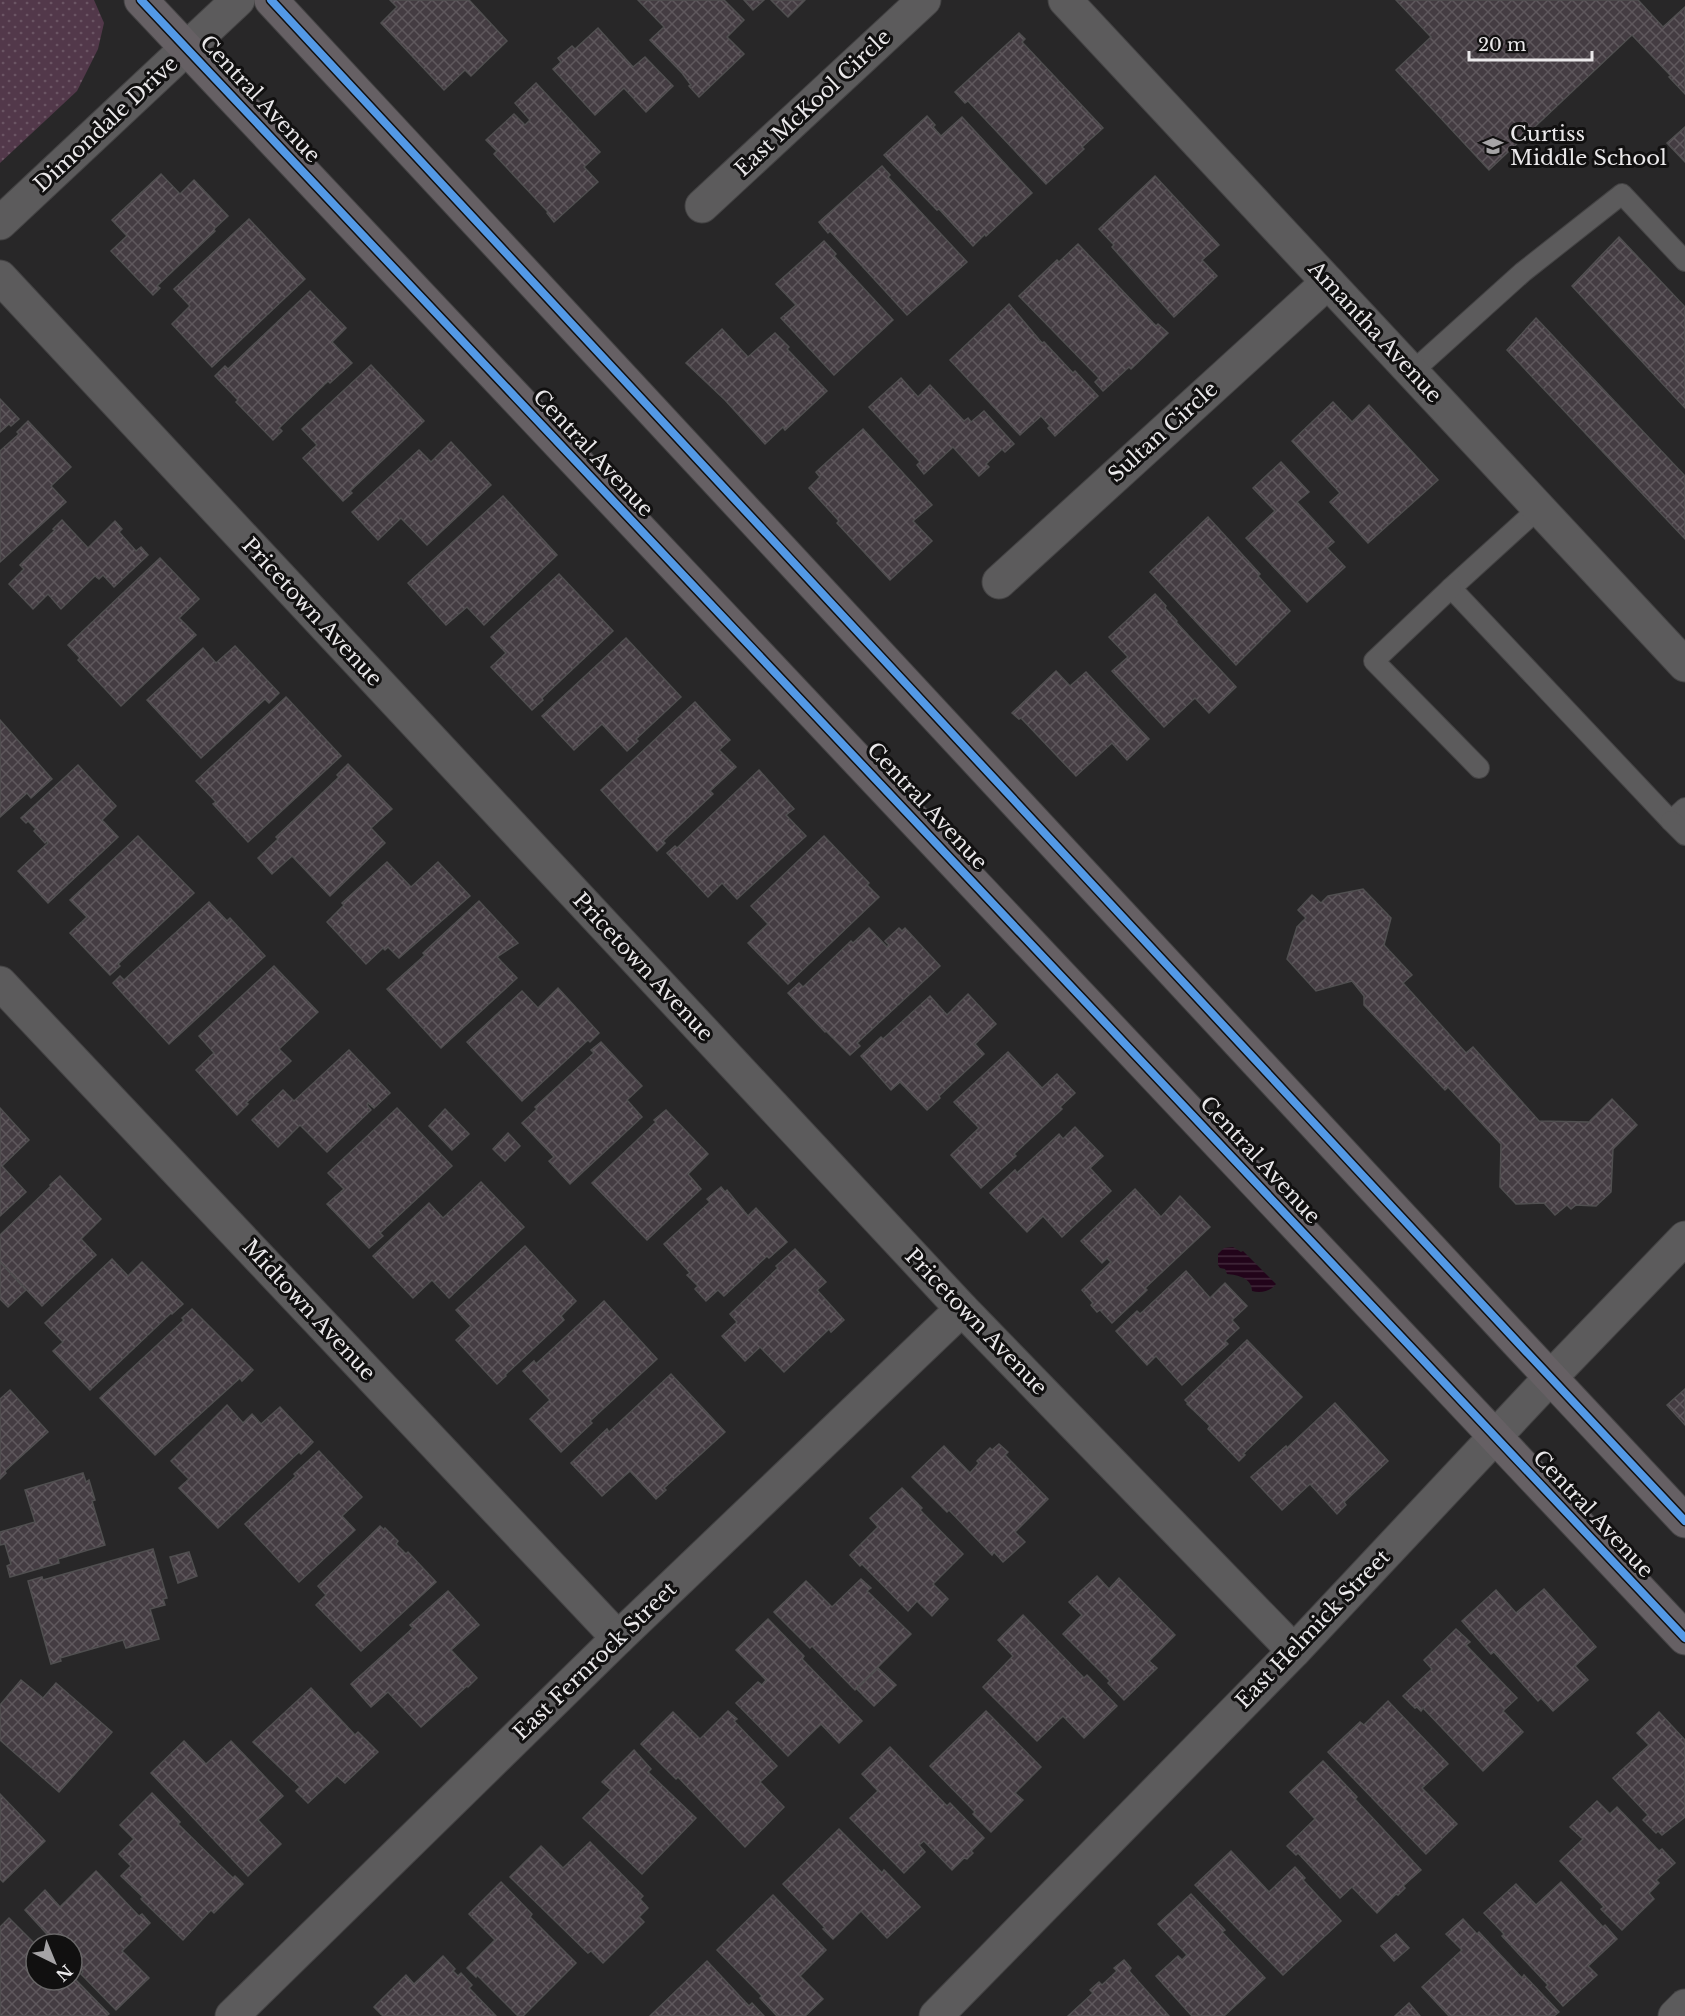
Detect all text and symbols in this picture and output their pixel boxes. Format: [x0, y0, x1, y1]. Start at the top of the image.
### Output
street label: East McKool Circle [730, 24, 896, 182]
scale bar [1469, 24, 1592, 62]
street label: Central Avenue [194, 30, 326, 168]
text: 20 m [1478, 34, 1526, 56]
street label: Dimondale Drive [29, 51, 183, 197]
place label: Curtiss Middle School [1510, 121, 1667, 171]
school or university icon: Curtiss Middle School [1481, 134, 1505, 158]
street label: Amantha Avenue [1302, 255, 1447, 408]
street label: Sultan Circle [1103, 376, 1223, 488]
street label: Central Avenue [527, 384, 659, 522]
street label: Pricetown Avenue [236, 532, 388, 692]
street label: Central Avenue [861, 737, 993, 875]
street label: Pricetown Avenue [567, 887, 719, 1047]
street label: Central Avenue [1194, 1091, 1326, 1229]
street label: Midtown Avenue [237, 1234, 381, 1386]
street label: Pricetown Avenue [899, 1243, 1053, 1401]
street label: Central Avenue [1527, 1445, 1659, 1583]
street label: East Helmick Street [1230, 1544, 1396, 1714]
street label: East Fernrock Street [508, 1576, 682, 1746]
north arrow [24, 1932, 84, 1992]
text: N [52, 1961, 77, 1985]

